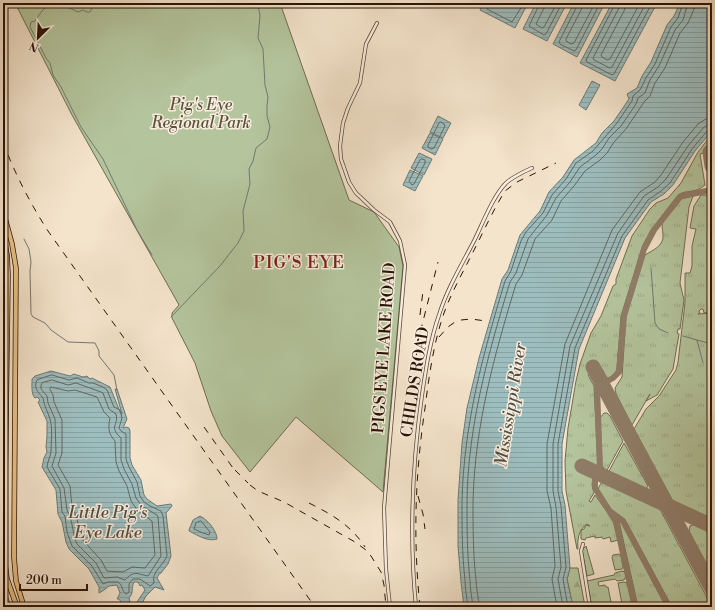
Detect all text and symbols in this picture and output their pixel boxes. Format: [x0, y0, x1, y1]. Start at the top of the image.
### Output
north arrow [18, 18, 58, 58]
text: N [27, 38, 41, 54]
park label: Pig's Eye Regional Park [150, 95, 251, 133]
district label: PIG'S EYE [253, 252, 345, 274]
street label: PIGS EYE LAKE ROAD [368, 262, 400, 434]
street label: CHILDS ROAD [396, 325, 434, 439]
water label: Mississippi River [490, 340, 532, 469]
water label: Little Pig's Eye Lake [68, 502, 147, 544]
scale bar [20, 566, 87, 592]
text: 200 m [26, 573, 62, 588]

